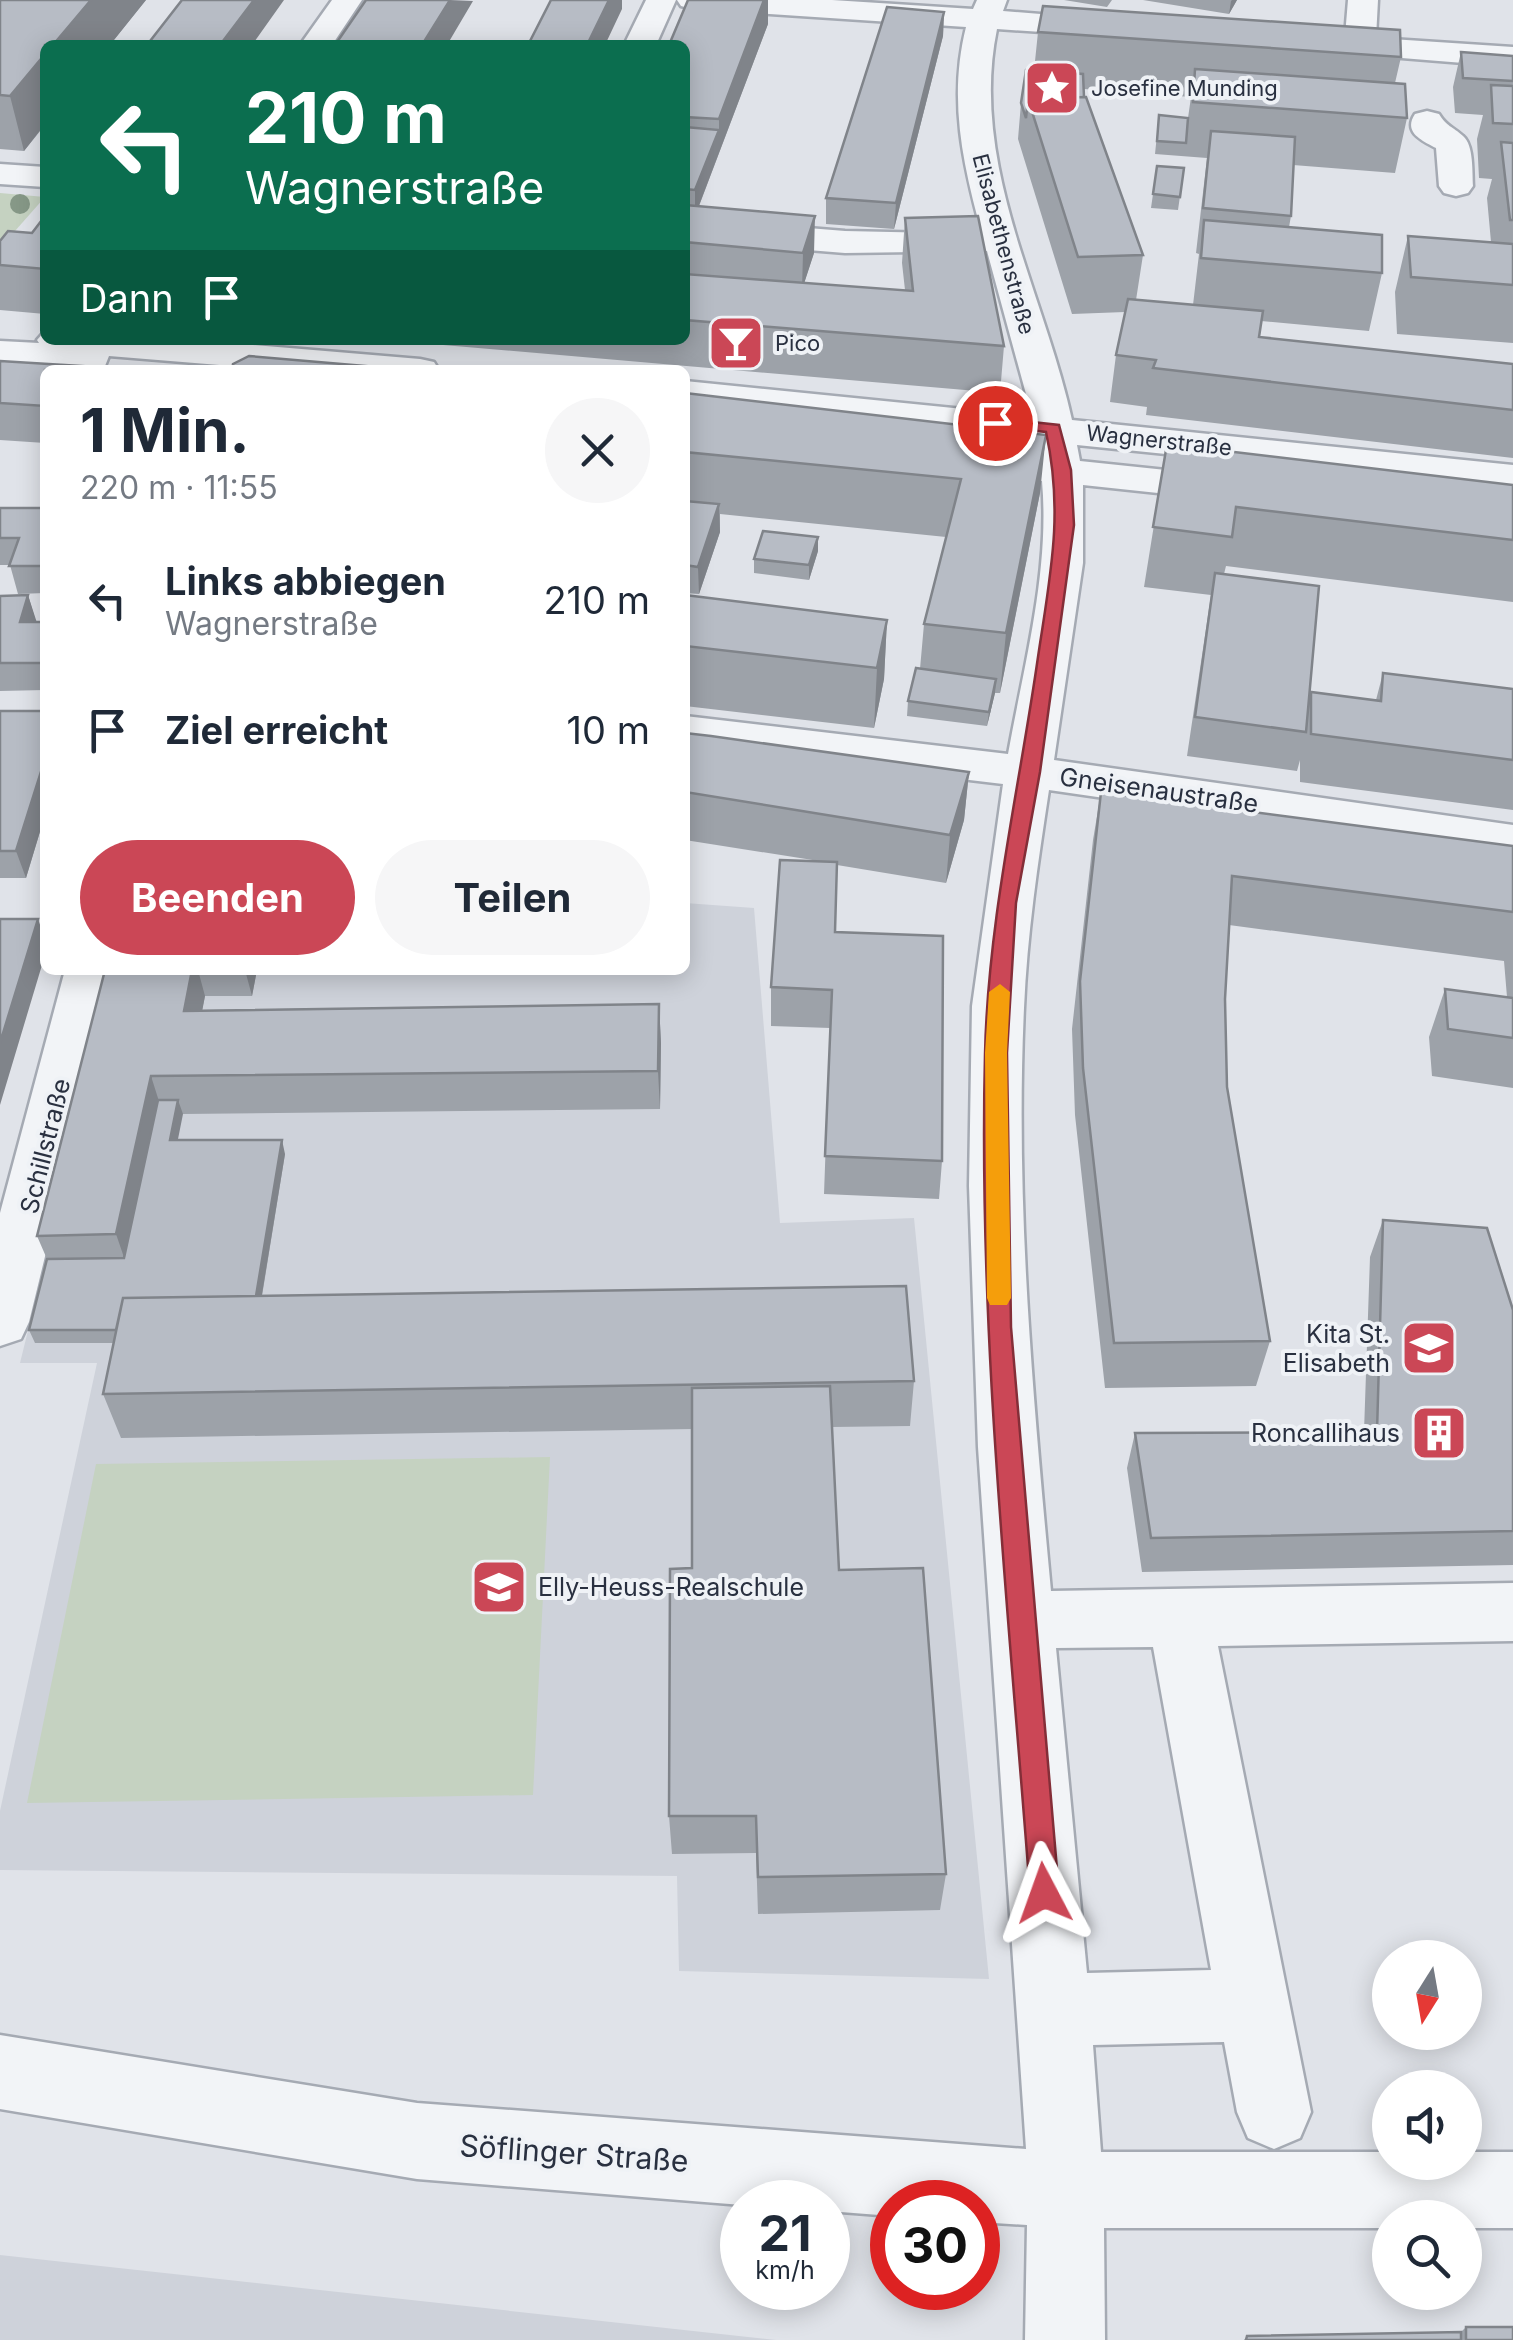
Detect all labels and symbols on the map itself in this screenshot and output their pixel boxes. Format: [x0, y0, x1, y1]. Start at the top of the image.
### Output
place icon: Josefine Munding [1022, 58, 1082, 118]
place label: Josefine Munding [1091, 75, 1278, 101]
street label: Elisabethenstraße [967, 151, 1041, 337]
bar icon: Pico [706, 313, 766, 373]
place label: Pico [775, 330, 820, 356]
pin [953, 381, 1038, 466]
street label: Wagnerstraße [1085, 419, 1233, 461]
street label: Gneisenaustraße [1058, 761, 1260, 819]
street label: Schillstraße [14, 1075, 76, 1217]
school or university icon: Kita St. Elisabeth [1399, 1318, 1459, 1378]
place label: Kita St. Elisabeth [1283, 1319, 1390, 1378]
building icon: Roncallihaus [1409, 1403, 1469, 1463]
place label: Roncallihaus [1251, 1418, 1400, 1448]
school or university icon: Elly-Heuss-Realschule [469, 1557, 529, 1617]
place label: Elly-Heuss-Realschule [538, 1572, 804, 1602]
position arrow [992, 1841, 1096, 1945]
north arrow [1372, 1940, 1482, 2050]
street label: Söflinger Straße [458, 2127, 690, 2179]
speed limit sign: 30 [870, 2180, 1000, 2310]

